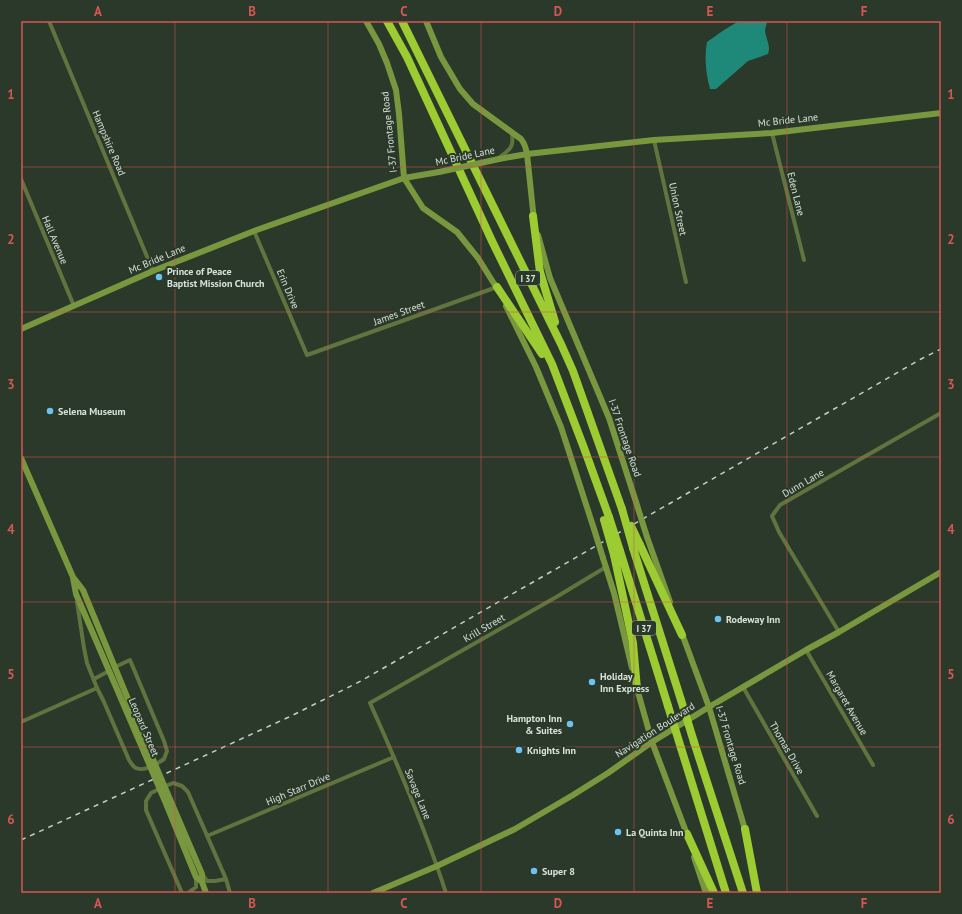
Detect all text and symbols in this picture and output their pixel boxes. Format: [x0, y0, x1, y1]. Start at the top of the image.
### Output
text: A [94, 3, 102, 20]
text: B [248, 3, 256, 20]
text: C [400, 3, 408, 20]
text: D [554, 3, 562, 20]
text: E [707, 3, 714, 20]
text: F [861, 3, 868, 20]
text: 1 [7, 86, 15, 103]
text: 1 [947, 86, 955, 103]
street label: I-37 Frontage Road [378, 91, 400, 173]
street label: Hampshire Road [89, 108, 129, 178]
street label: Mc Bride Lane [757, 110, 819, 130]
street label: Mc Bride Lane [434, 143, 496, 169]
street label: Eden Lane [784, 171, 808, 217]
street label: Union Street [666, 181, 690, 237]
street label: Hall Avenue [39, 214, 71, 266]
text: 2 [7, 231, 15, 248]
text: 2 [947, 231, 955, 248]
street label: Mc Bride Lane [127, 241, 187, 277]
place label: Prince of Peace Baptist Mission Church [167, 265, 264, 290]
street label: Erin Drive [274, 267, 302, 311]
road number: I 37 [516, 271, 540, 285]
marker: Prince of Peace Baptist Mission Church [154, 272, 164, 282]
street label: James Street [371, 298, 427, 329]
text: 3 [7, 376, 15, 393]
text: 3 [947, 376, 955, 393]
street label: I-37 Frontage Road [606, 397, 644, 479]
place label: Selena Museum [58, 405, 125, 418]
marker: Selena Museum [45, 406, 55, 416]
street label: Dunn Lane [780, 466, 826, 500]
text: 4 [7, 521, 15, 538]
text: 4 [947, 521, 955, 538]
street label: Krill Street [461, 611, 508, 645]
place label: Rodeway Inn [726, 613, 780, 626]
marker: Rodeway Inn [713, 614, 723, 624]
road number: I 37 [632, 621, 656, 635]
text: 5 [7, 666, 15, 683]
text: 5 [947, 666, 955, 683]
street label: Margaret Avenue [823, 669, 871, 737]
place label: Holiday Inn Express [600, 670, 649, 695]
marker: Holiday Inn Express [587, 677, 597, 687]
street label: Leopard Street [126, 696, 162, 759]
street label: Navigation Boulevard [613, 699, 697, 761]
street label: I-37 Frontage Road [713, 704, 749, 786]
place label: Hampton Inn & Suites [507, 712, 562, 737]
marker: Hampton Inn & Suites [565, 719, 575, 729]
street label: Thomas Drive [767, 719, 807, 777]
place label: Knights Inn [527, 744, 576, 757]
marker: Knights Inn [514, 745, 524, 755]
street label: Savage Lane [402, 767, 434, 821]
street label: High Starr Drive [264, 770, 332, 808]
text: 6 [7, 811, 15, 828]
text: 6 [947, 811, 955, 828]
place label: La Quinta Inn [626, 826, 683, 839]
marker: La Quinta Inn [613, 827, 623, 837]
place label: Super 8 [542, 865, 575, 878]
marker: Super 8 [529, 866, 539, 876]
text: A [94, 895, 102, 912]
text: B [248, 895, 256, 912]
text: C [400, 895, 408, 912]
text: D [554, 895, 562, 912]
text: E [707, 895, 714, 912]
text: F [861, 895, 868, 912]

